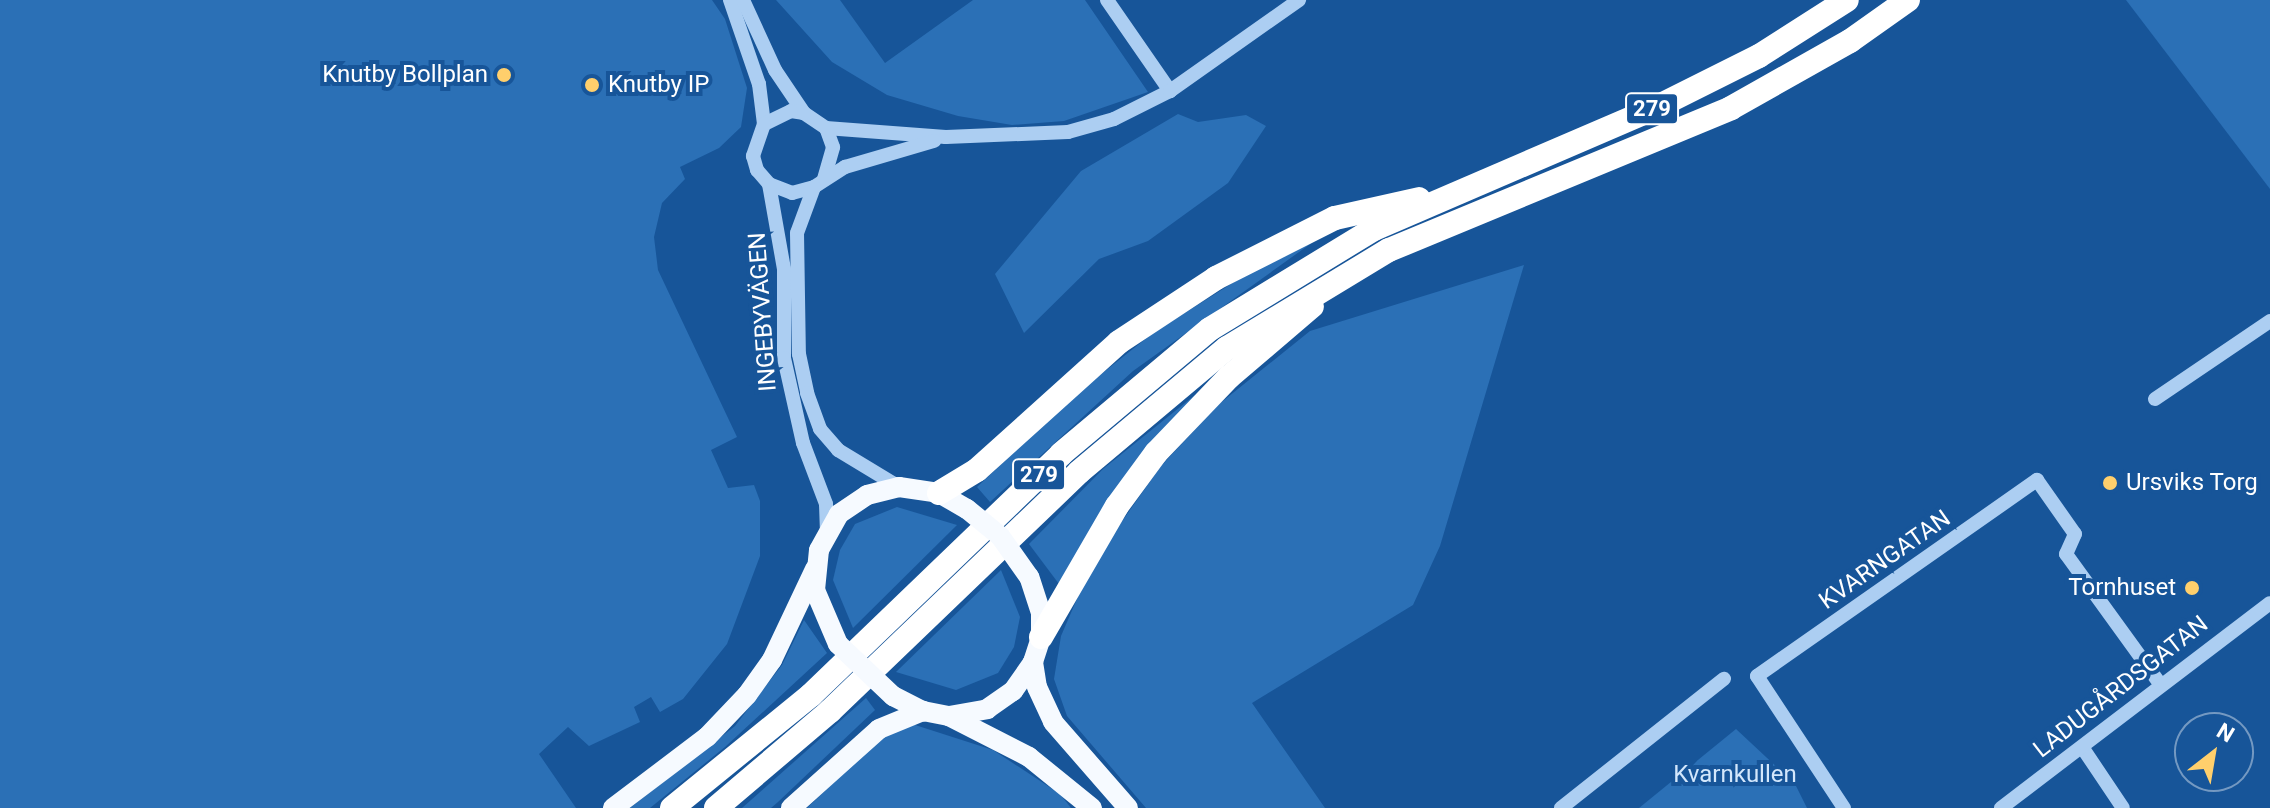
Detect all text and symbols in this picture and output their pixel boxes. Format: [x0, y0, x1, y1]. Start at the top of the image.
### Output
place label: Knutby Bollplan [322, 61, 488, 89]
marker: Knutby Bollplan [495, 66, 513, 84]
place label: Knutby IP [608, 71, 709, 99]
marker: Knutby IP [583, 76, 601, 94]
road number: 279 [1624, 91, 1680, 127]
street label: INGEBYVÄGEN [743, 231, 783, 393]
road number: 279 [1011, 457, 1067, 493]
place label: Ursviks Torg [2126, 469, 2258, 497]
marker: Ursviks Torg [2101, 474, 2119, 492]
street label: KVARNGATAN [1814, 504, 1956, 616]
place label: Tornhuset [2068, 574, 2176, 602]
marker: Tornhuset [2183, 579, 2201, 597]
street label: LADUGÅRDSGATAN [2028, 610, 2214, 764]
north arrow [2174, 712, 2254, 792]
text: N [2212, 718, 2239, 747]
park label: Kvarnkullen [1673, 761, 1797, 789]

